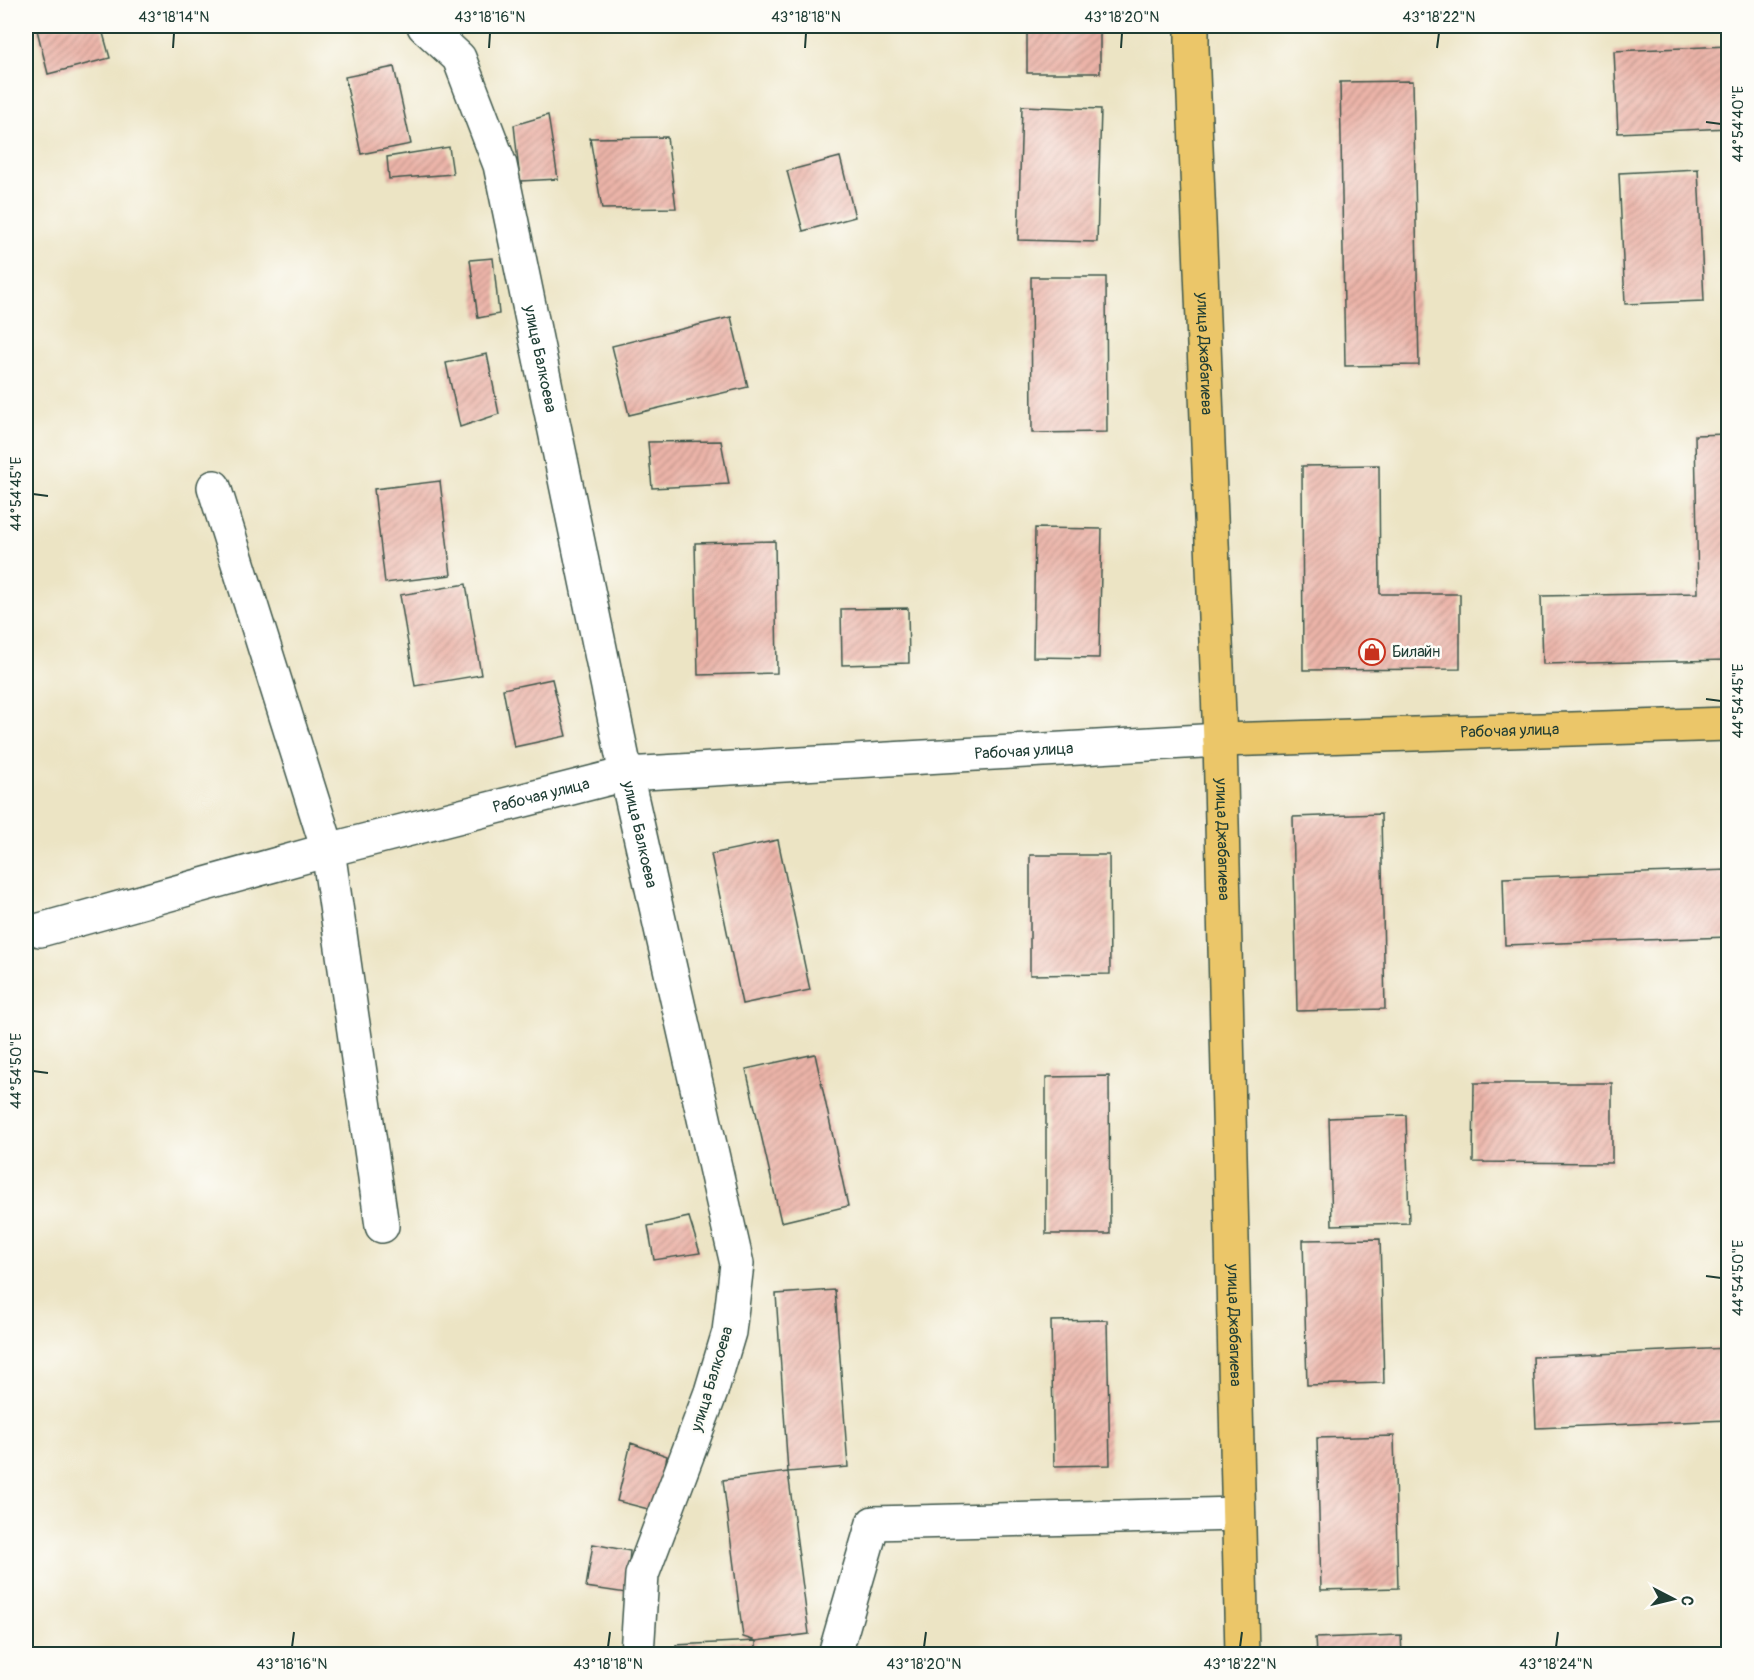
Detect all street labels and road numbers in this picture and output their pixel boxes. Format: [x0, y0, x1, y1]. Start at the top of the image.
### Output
street label: улица Джабагиева [1192, 291, 1217, 415]
street label: улица Балкоева [519, 303, 561, 414]
street label: Рабочая улица [1460, 719, 1560, 742]
street label: Рабочая улица [974, 738, 1074, 764]
street label: Рабочая улица [491, 774, 592, 818]
street label: улица Джабагиева [1211, 777, 1234, 901]
street label: улица Балкоева [618, 778, 662, 890]
street label: улица Джабагиева [1223, 1263, 1246, 1387]
street label: улица Балкоева [686, 1324, 737, 1435]

